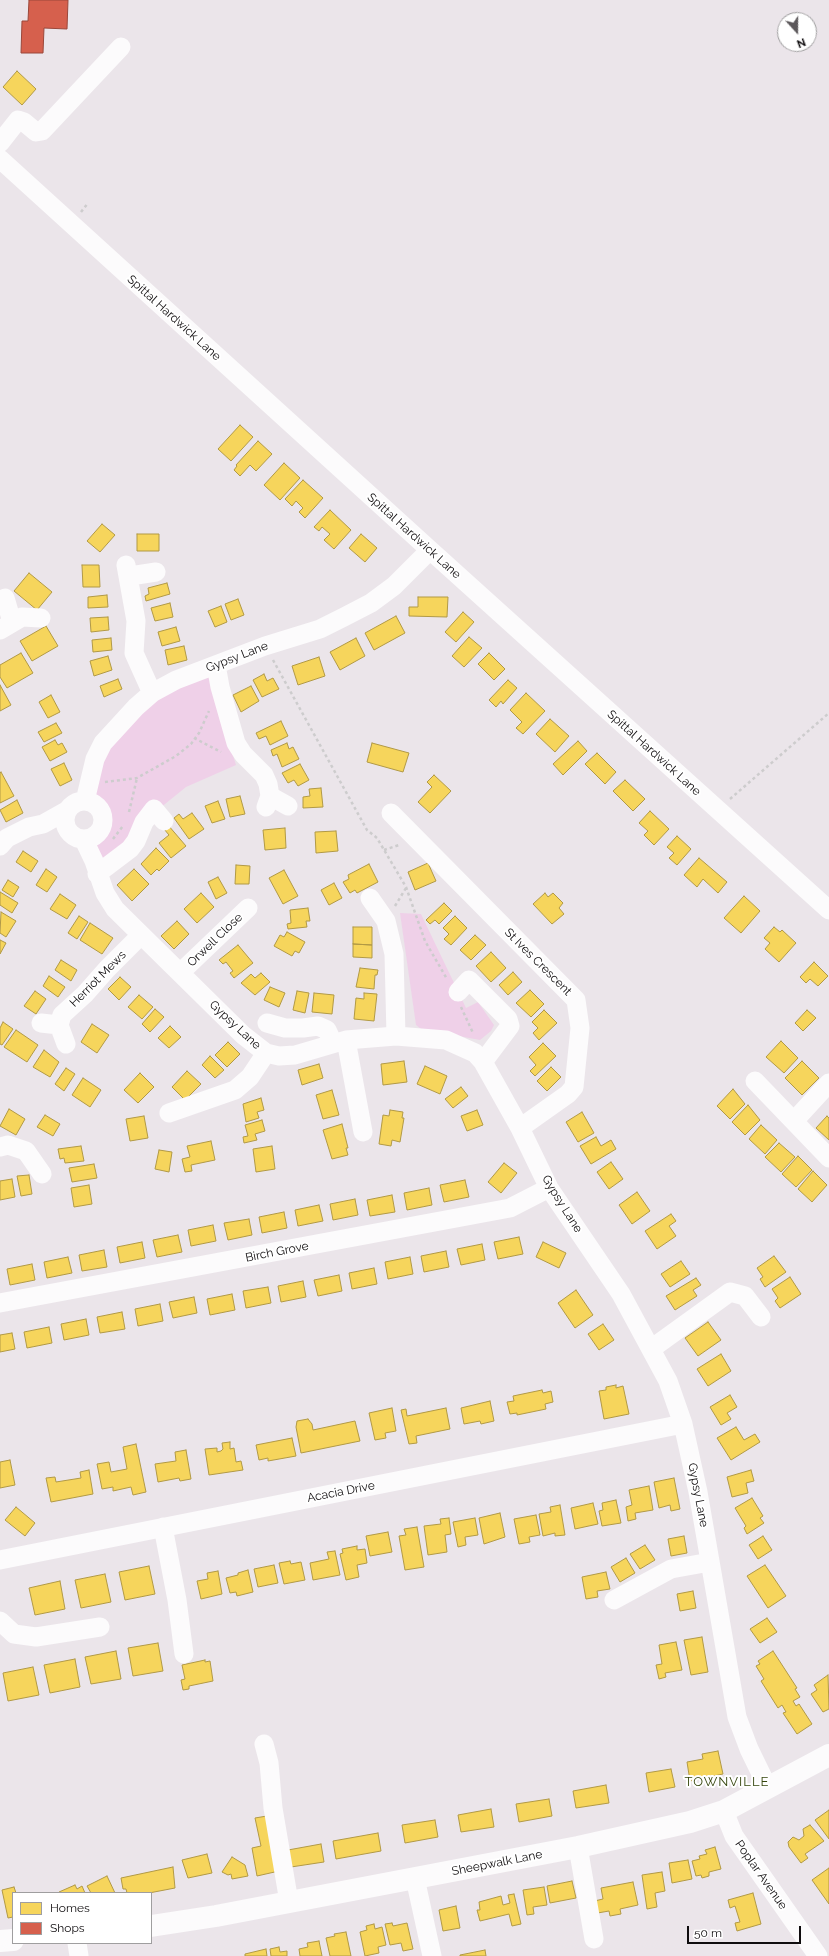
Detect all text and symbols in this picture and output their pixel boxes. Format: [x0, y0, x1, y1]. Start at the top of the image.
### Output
north arrow [777, 12, 817, 52]
text: N [795, 35, 807, 50]
street label: Spittal Hardwick Lane [124, 272, 224, 364]
street label: Spittal Hardwick Lane [364, 490, 464, 582]
street label: Gypsy Lane [204, 639, 270, 675]
street label: Spittal Hardwick Lane [604, 707, 704, 799]
street label: Orwell Close [185, 910, 245, 970]
street label: St Ives Crescent [501, 925, 575, 999]
street label: Herriot Mews [67, 948, 129, 1010]
street label: Gypsy Lane [206, 998, 264, 1052]
street label: Gypsy Lane [539, 1173, 585, 1235]
street label: Birch Grove [244, 1239, 310, 1265]
street label: Gypsy Lane [685, 1462, 711, 1528]
street label: Acacia Drive [306, 1478, 376, 1506]
district label: TOWNVILLE [685, 1774, 769, 1790]
street label: Poplar Avenue [732, 1838, 790, 1912]
street label: Sheepwalk Lane [450, 1847, 544, 1879]
legend [12, 1892, 152, 1944]
text: Homes [50, 1901, 90, 1915]
scale bar [689, 1918, 803, 1944]
text: Shops [50, 1921, 85, 1935]
text: 50 m [694, 1926, 722, 1940]

